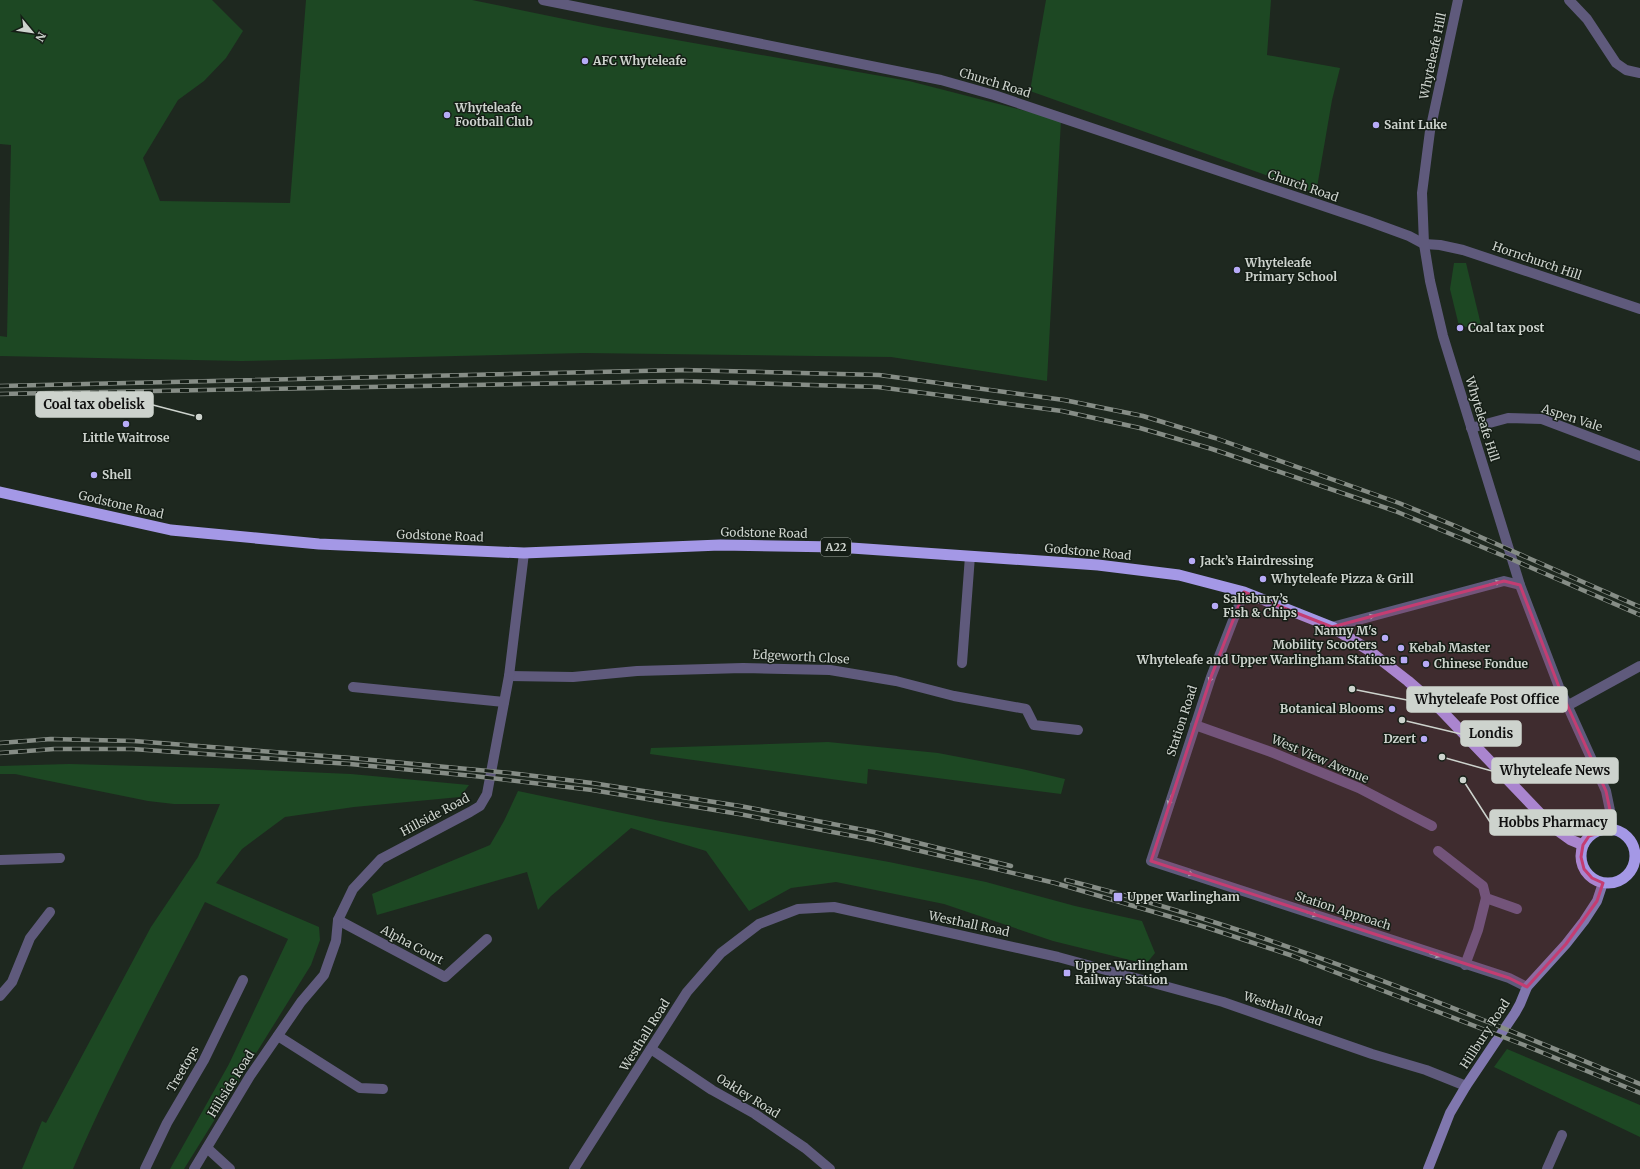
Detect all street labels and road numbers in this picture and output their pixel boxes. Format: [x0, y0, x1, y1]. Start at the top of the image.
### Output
street label: Whyteleafe Hill [1416, 11, 1449, 102]
street label: Church Road [958, 65, 1033, 100]
street label: Church Road [1266, 166, 1340, 205]
street label: Hornchurch Hill [1491, 238, 1584, 283]
street label: Whyteleafe Hill [1462, 373, 1503, 464]
street label: Aspen Vale [1539, 400, 1604, 434]
street label: Godstone Road [77, 487, 165, 522]
street label: Godstone Road [720, 524, 808, 541]
street label: Godstone Road [396, 526, 484, 545]
road number: A22 [821, 538, 851, 556]
street label: Godstone Road [1044, 540, 1132, 563]
street label: Edgeworth Close [752, 646, 850, 667]
street label: Station Road [1163, 684, 1200, 758]
street label: West View Avenue [1268, 731, 1371, 786]
street label: Hillside Road [398, 790, 472, 839]
street label: Station Approach [1293, 888, 1393, 933]
street label: Westhall Road [926, 907, 1011, 939]
street label: Alpha Court [377, 921, 446, 967]
street label: Westhall Road [1241, 988, 1324, 1029]
street label: Westhall Road [616, 996, 673, 1074]
street label: Hillbury Road [1457, 996, 1513, 1071]
street label: Treetops [163, 1043, 202, 1095]
street label: Hillside Road [204, 1048, 257, 1120]
street label: Oakley Road [714, 1070, 783, 1121]

